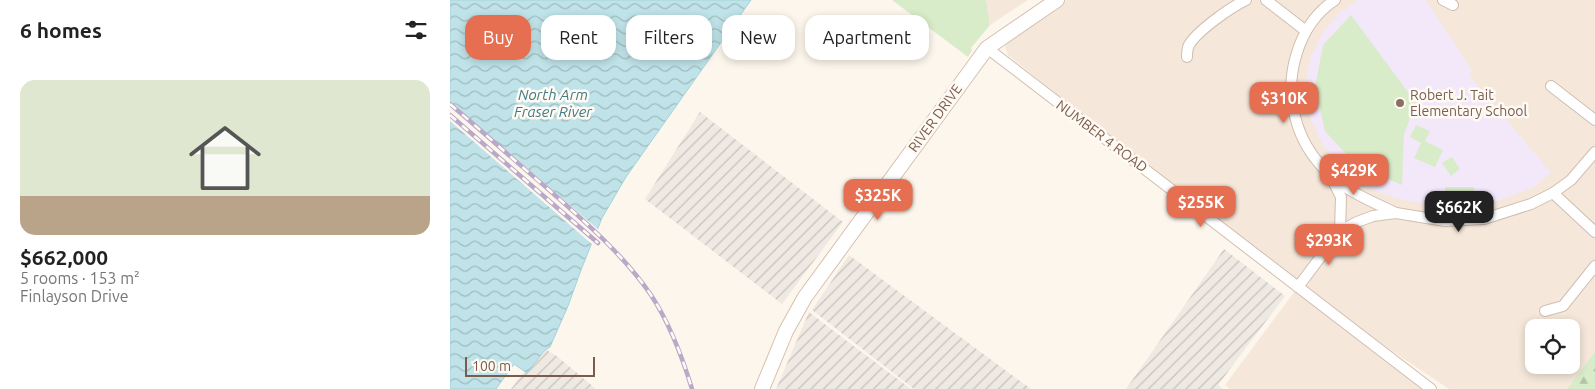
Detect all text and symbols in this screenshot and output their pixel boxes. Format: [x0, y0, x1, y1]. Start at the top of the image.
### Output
chip: Buy [465, 15, 531, 60]
chip: Rent [541, 15, 616, 60]
chip: Filters [626, 15, 712, 60]
chip: New [722, 15, 795, 60]
chip: Apartment [805, 15, 929, 60]
icon: filters [402, 16, 430, 44]
text: 6 homes [20, 18, 102, 42]
street label: RIVER DRIVE [905, 81, 965, 155]
pin: $310K [1249, 82, 1319, 124]
water label: North Arm Fraser River [514, 86, 593, 120]
place label: Robert J. Tait Elementary School [1410, 87, 1528, 119]
text: $310K [1261, 89, 1307, 107]
street label: NUMBER 4 ROAD [1053, 97, 1151, 176]
marker: Robert J. Tait Elementary School [1394, 97, 1406, 109]
icon: home [180, 113, 270, 203]
pin: $429K [1319, 154, 1389, 196]
text: $429K [1331, 161, 1377, 179]
pin: $325K [843, 178, 913, 221]
text: $325K [855, 186, 901, 204]
pin: $255K [1166, 186, 1236, 228]
pin: $662K [1424, 190, 1494, 233]
text: $255K [1178, 193, 1224, 211]
text: $662K [1436, 198, 1482, 216]
pin: $293K [1294, 224, 1364, 266]
text: $293K [1306, 231, 1352, 249]
text: $662,000 [20, 245, 108, 269]
text: 5 rooms · 153 m² [20, 269, 140, 287]
text: Finlayson Drive [20, 287, 129, 305]
map controls [1525, 319, 1580, 374]
button: locate [1525, 319, 1580, 374]
scale bar [465, 354, 595, 377]
text: 100 m [472, 358, 511, 374]

